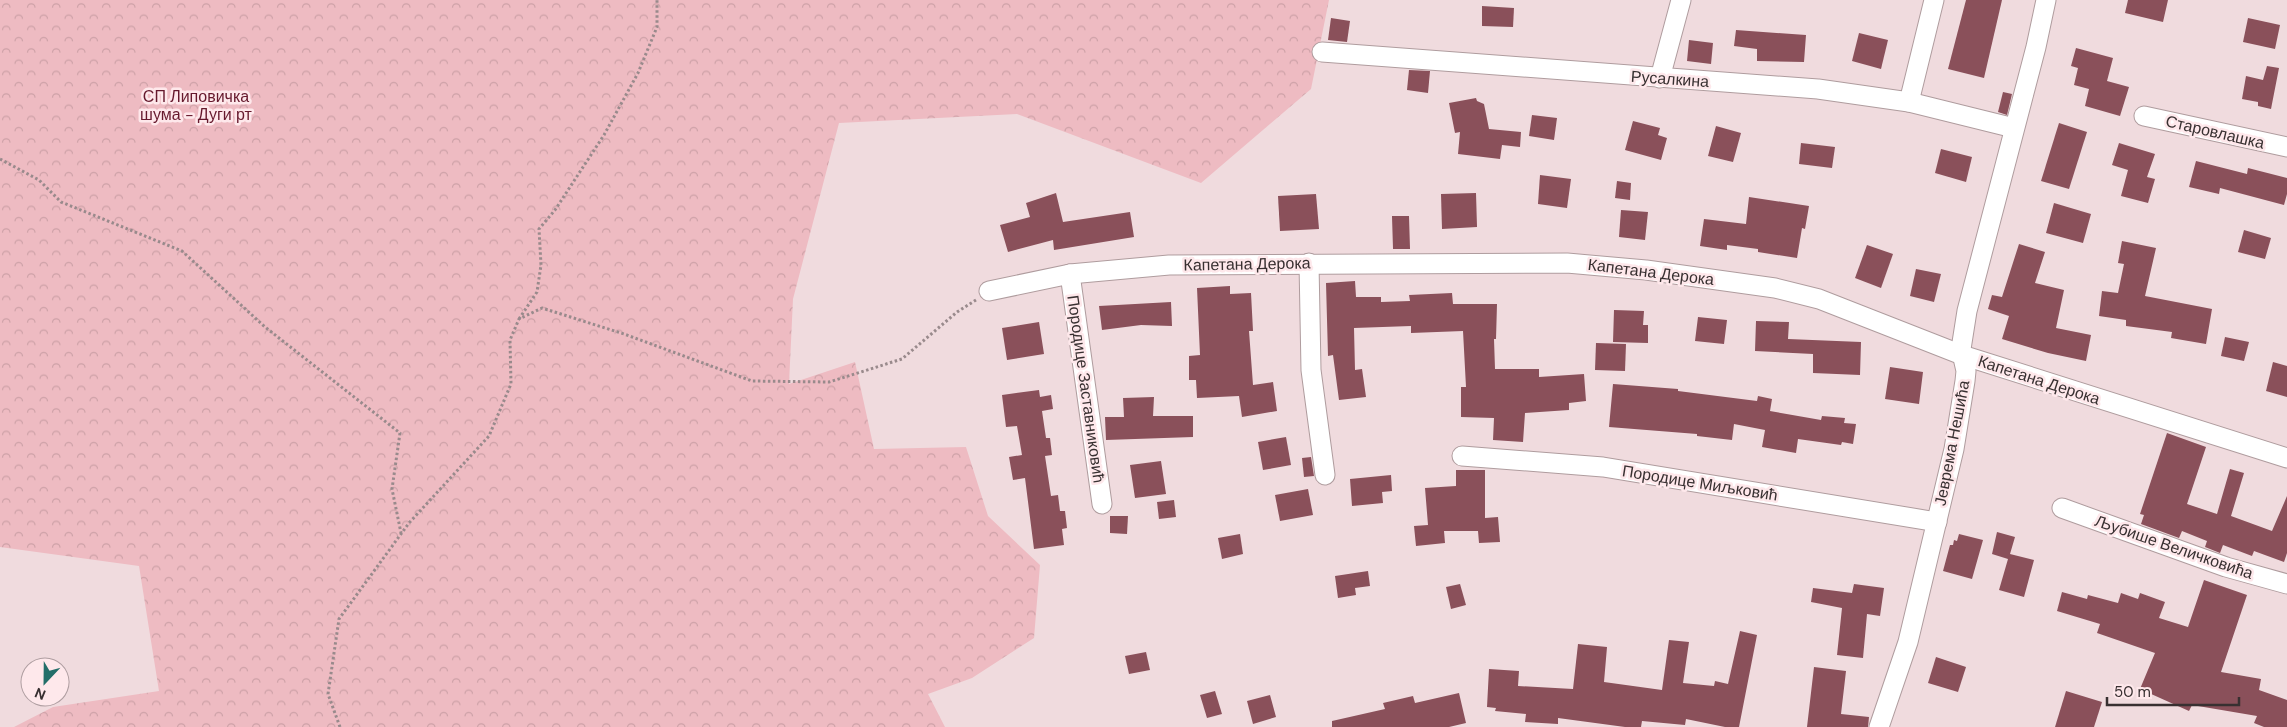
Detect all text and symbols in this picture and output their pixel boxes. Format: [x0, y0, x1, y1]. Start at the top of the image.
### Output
street label: Русалкина [1630, 66, 1710, 92]
park label: СП Липовичка шума - Дуги рт [140, 86, 253, 125]
street label: Старовлашка [2164, 110, 2267, 154]
street label: Капетана Дерока [1183, 252, 1311, 276]
street label: Капетана Дерока [1587, 254, 1715, 290]
street label: Породице Заставниковић [1062, 294, 1110, 484]
street label: Капетана Дерока [1975, 350, 2103, 410]
street label: Јеврема Нешића [1930, 378, 1974, 508]
street label: Породице Миљковић [1621, 460, 1779, 506]
street label: Љубише Величковића [2092, 510, 2256, 584]
north arrow [20, 657, 70, 707]
scale bar [2107, 674, 2240, 706]
text: 50 m [2114, 682, 2151, 702]
text: N [32, 684, 48, 704]

